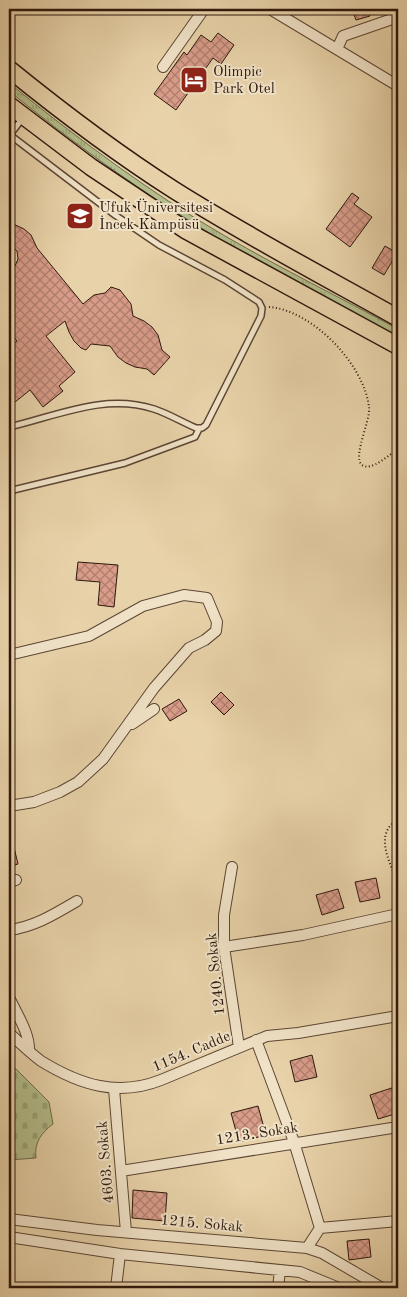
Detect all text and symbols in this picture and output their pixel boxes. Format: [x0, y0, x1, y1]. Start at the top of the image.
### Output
hotel icon: Olimpic Park Otel [179, 65, 209, 95]
place label: Olimpic Park Otel [213, 65, 275, 97]
place label: Ufuk Üniversitesi İncek Kampüsü [99, 198, 213, 233]
school or university icon: Ufuk Üniversitesi İncek Kampüsü [65, 201, 95, 231]
street label: 1240. Sokak [205, 932, 228, 1016]
street label: 1154. Cadde [150, 1029, 233, 1076]
street label: 4603. Sokak [95, 1120, 118, 1204]
street label: 1213. Sokak [215, 1121, 300, 1148]
street label: 1215. Sokak [160, 1213, 244, 1236]

